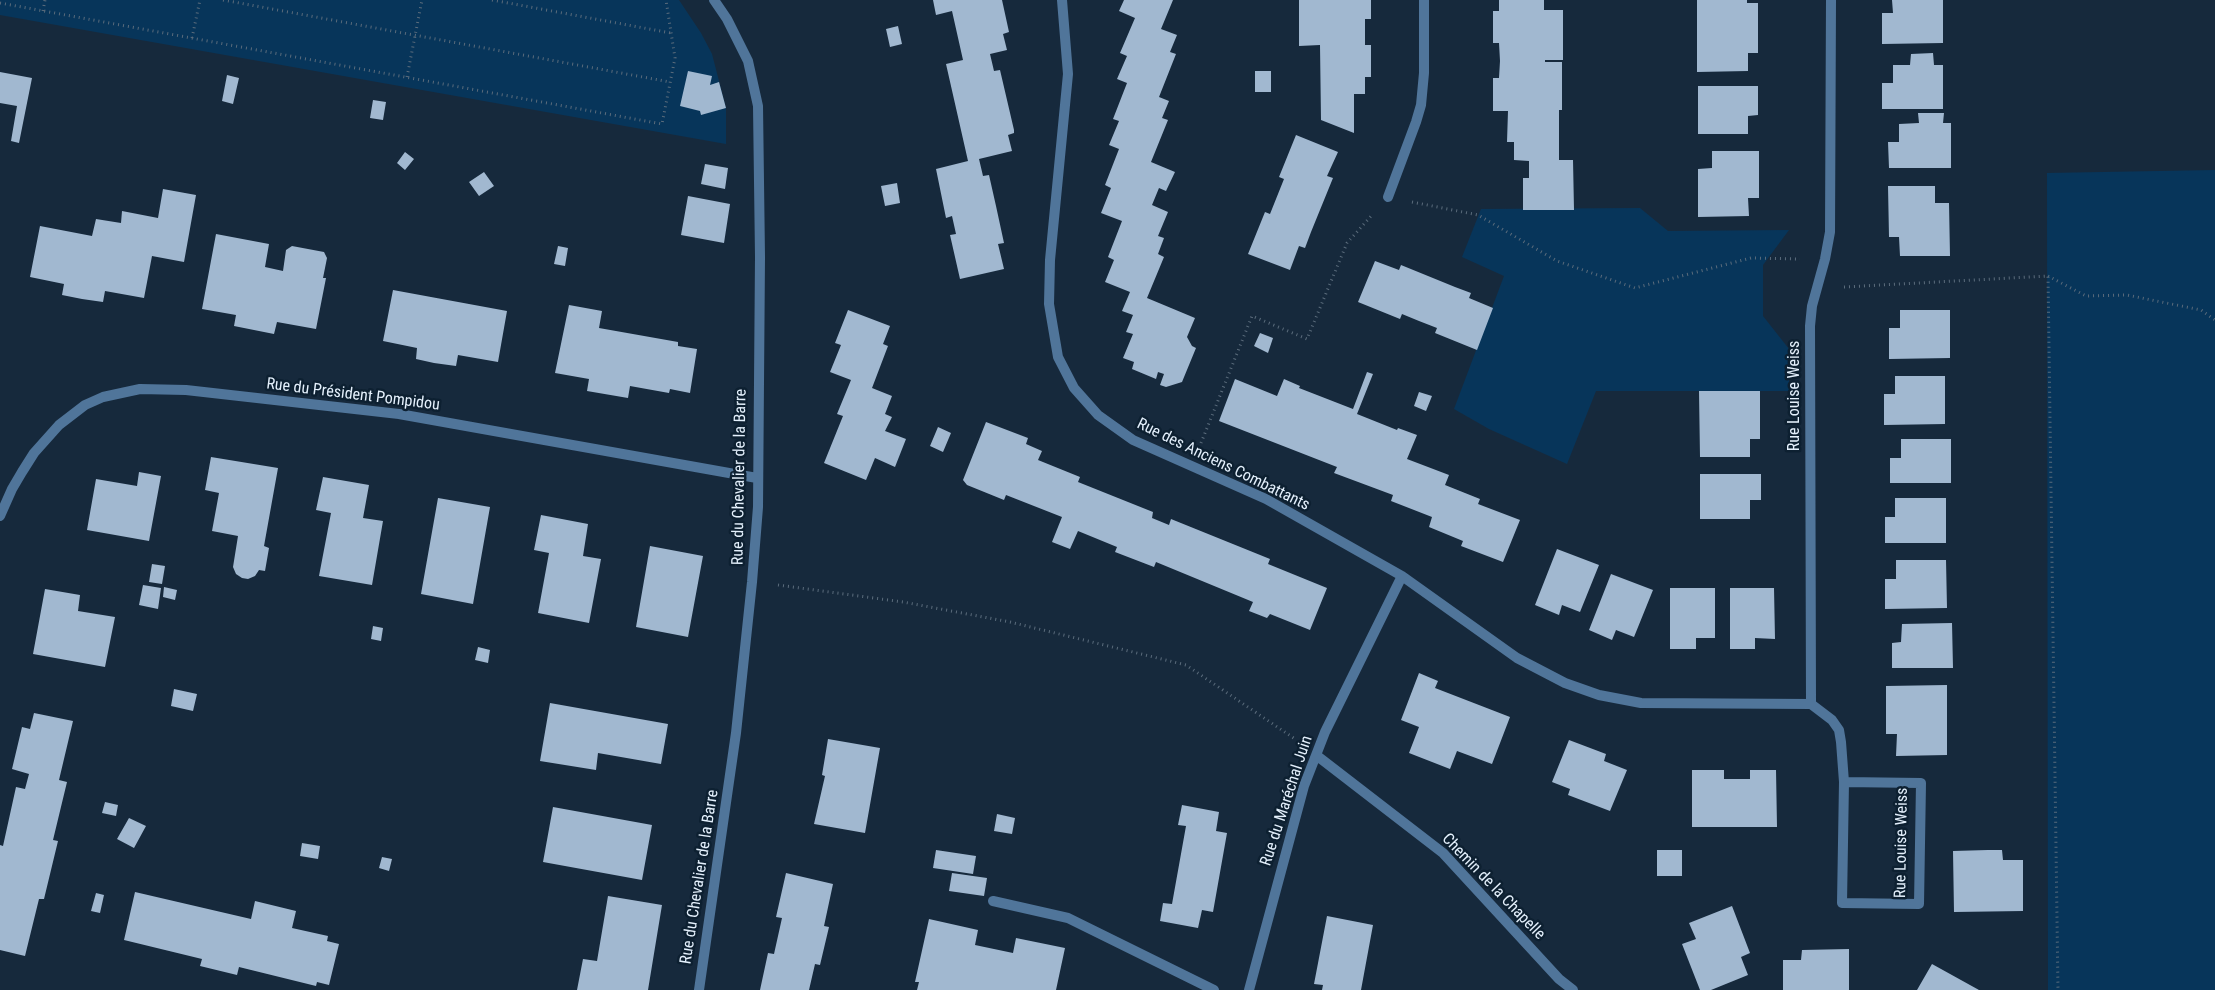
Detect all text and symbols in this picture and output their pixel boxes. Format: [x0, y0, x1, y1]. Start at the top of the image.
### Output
street label: Rue Louise Weiss [1785, 341, 1805, 451]
street label: Rue du Président Pompidou [265, 375, 441, 415]
street label: Rue du Chevalier de la Barre [729, 389, 751, 565]
street label: Rue des Anciens Combattants [1134, 415, 1312, 515]
street label: Rue du Maréchal Juin [1257, 733, 1317, 869]
street label: Rue du Chevalier de la Barre [677, 788, 723, 966]
street label: Rue Louise Weiss [1891, 788, 1913, 898]
street label: Chemin de la Chapelle [1437, 830, 1549, 944]

